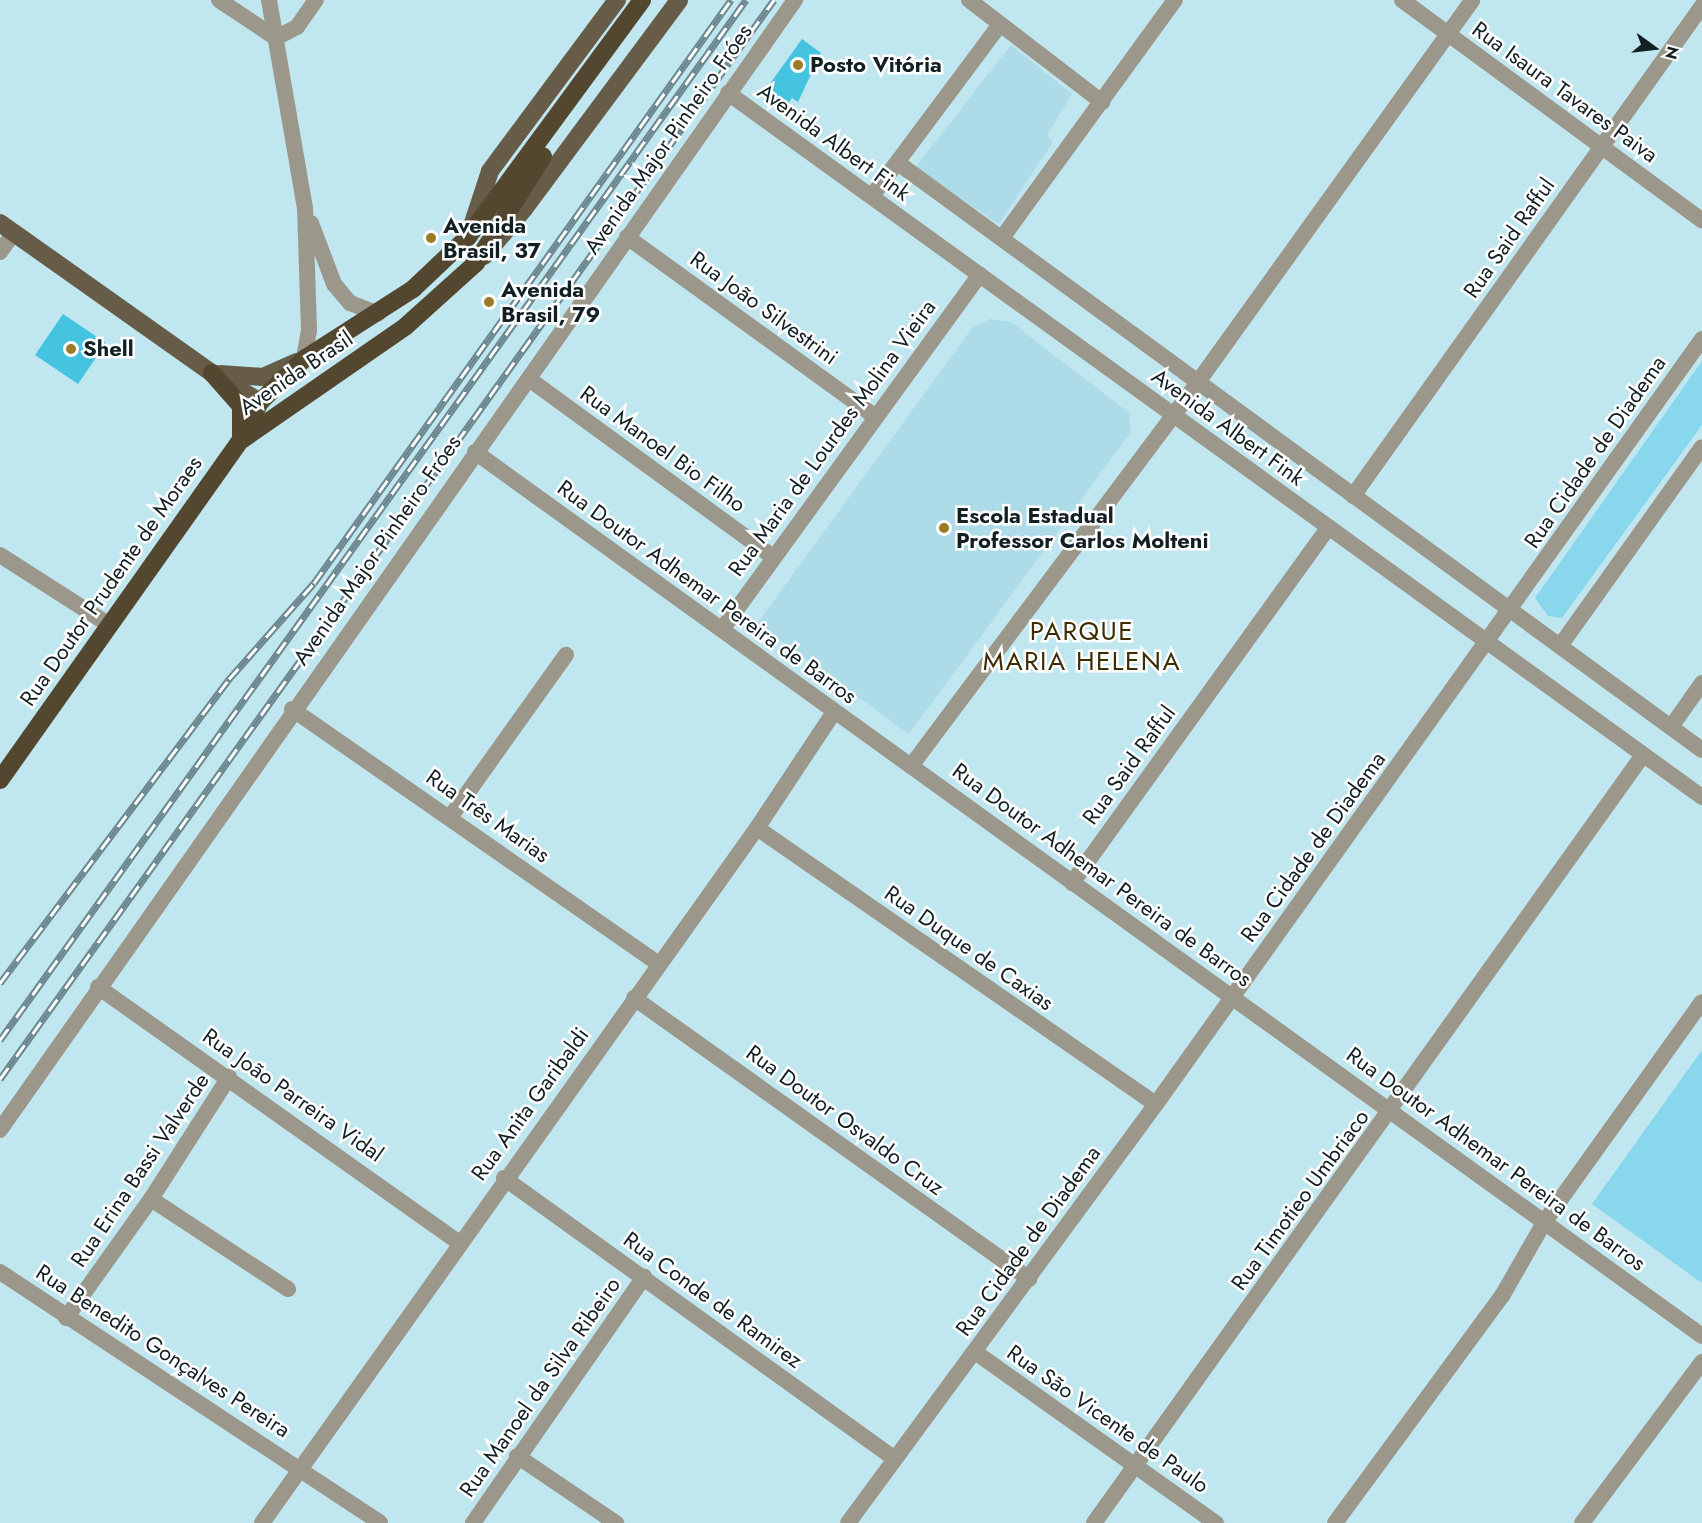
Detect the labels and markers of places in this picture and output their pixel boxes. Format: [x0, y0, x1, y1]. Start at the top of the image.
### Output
place label: Posto Vitória [810, 52, 942, 78]
marker: Posto Vitória [791, 58, 805, 72]
place label: Avenida Brasil, 37 [443, 212, 541, 264]
marker: Avenida Brasil, 37 [424, 231, 438, 245]
place label: Avenida Brasil, 79 [501, 276, 600, 328]
marker: Avenida Brasil, 79 [482, 295, 496, 309]
place label: Shell [83, 336, 134, 362]
marker: Shell [64, 342, 78, 356]
place label: Escola Estadual Professor Carlos Molteni [956, 502, 1209, 554]
marker: Escola Estadual Professor Carlos Molteni [937, 521, 951, 535]

